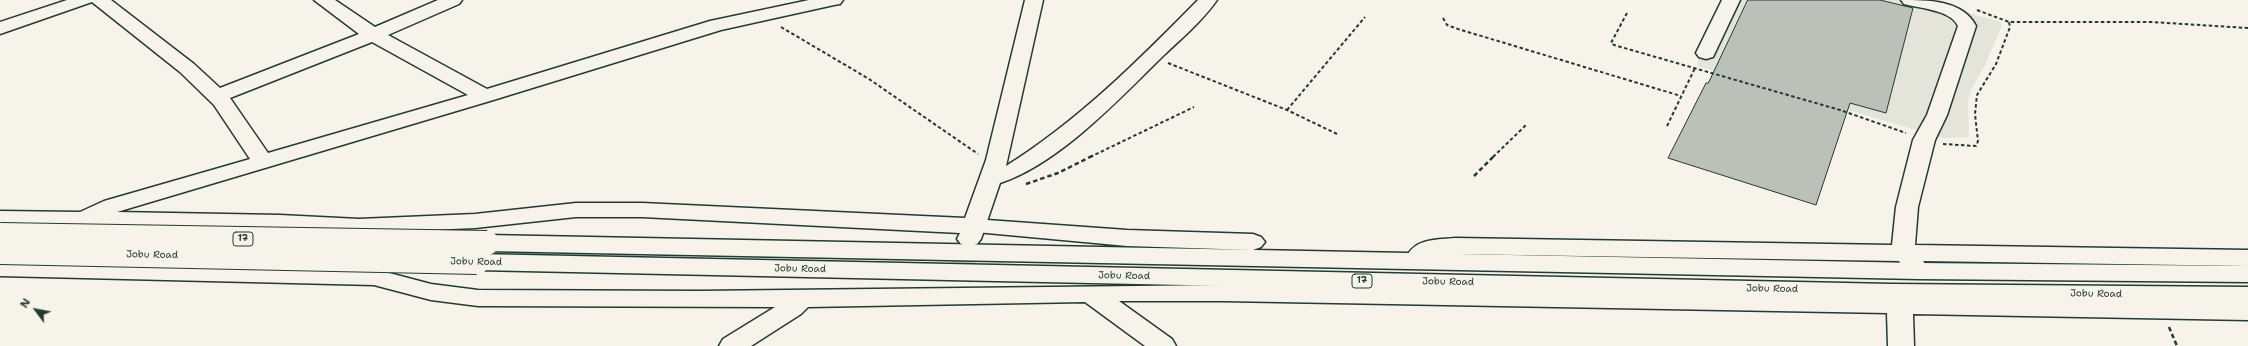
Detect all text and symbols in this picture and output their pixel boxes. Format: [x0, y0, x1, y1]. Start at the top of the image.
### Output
road number: 17 [233, 232, 253, 246]
street label: Jobu Road [126, 249, 178, 261]
street label: Jobu Road [450, 256, 502, 268]
street label: Jobu Road [774, 263, 826, 275]
street label: Jobu Road [1098, 270, 1150, 282]
road number: 17 [1352, 274, 1372, 288]
street label: Jobu Road [1422, 276, 1474, 288]
street label: Jobu Road [1746, 283, 1798, 295]
street label: Jobu Road [2070, 288, 2122, 300]
north arrow [16, 290, 56, 330]
text: N [17, 296, 34, 311]

